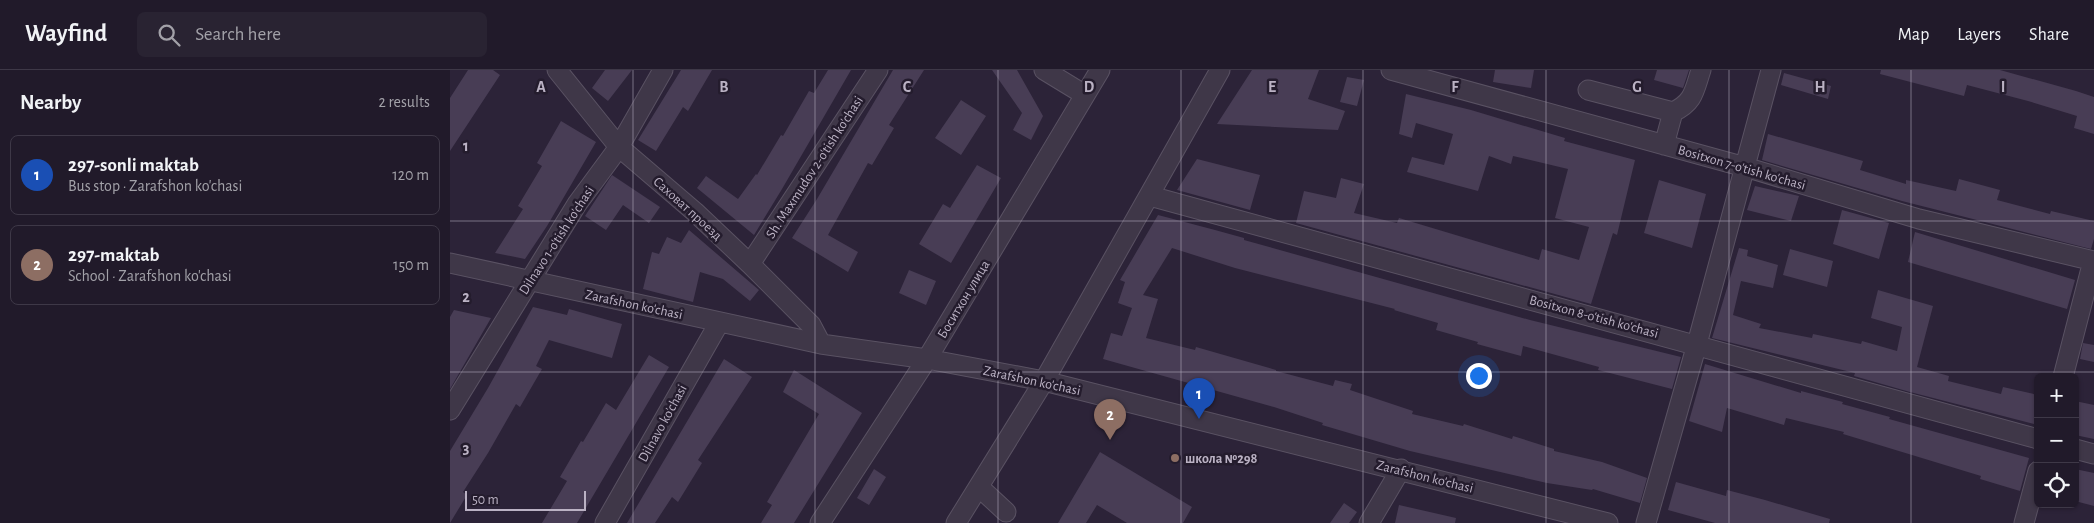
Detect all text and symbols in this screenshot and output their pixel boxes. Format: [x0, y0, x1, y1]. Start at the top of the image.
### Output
search box [137, 12, 487, 57]
icon: search [155, 21, 183, 49]
text: Wayfind [25, 22, 107, 46]
text: Search here [195, 25, 281, 44]
text: Map [1898, 26, 1929, 44]
text: Layers [1957, 26, 2001, 44]
text: Share [2029, 26, 2069, 44]
text: A [536, 79, 546, 95]
text: B [719, 79, 729, 95]
text: C [903, 79, 912, 95]
text: D [1084, 79, 1095, 95]
text: E [1268, 79, 1276, 95]
text: F [1451, 79, 1459, 95]
text: G [1632, 79, 1642, 95]
text: H [1814, 79, 1826, 95]
text: I [2001, 79, 2005, 95]
text: Nearby [20, 92, 81, 113]
text: 2 results [378, 94, 430, 110]
street label: Sh. Maxmudov 2-o'tish ko'chasi [764, 94, 866, 241]
text: 1 [463, 138, 469, 154]
street label: Bositxon 7-o'tish ko'chasi [1676, 143, 1807, 193]
text: 297-sonli maktab [68, 156, 199, 175]
text: 1 [34, 167, 40, 183]
text: 120 m [392, 167, 429, 183]
street label: Саховат проезд [650, 174, 724, 243]
text: Bus stop · Zarafshon ko'chasi [68, 178, 242, 194]
street label: Dilnavo 1-o'tish ko'chasi [517, 184, 597, 297]
text: 297-maktab [68, 246, 160, 265]
text: 2 [33, 257, 41, 273]
text: 150 m [393, 257, 429, 273]
street label: Боситхон улица [935, 258, 993, 341]
text: School · Zarafshon ko'chasi [68, 268, 232, 284]
street label: Zarafshon ko'chasi [584, 288, 684, 322]
text: 2 [462, 289, 470, 305]
street label: Bositxon 8-o'tish ko'chasi [1528, 293, 1660, 341]
your location [1466, 363, 1492, 389]
street label: Zarafshon ko'chasi [982, 364, 1082, 398]
map controls [2034, 373, 2079, 508]
button: + [2034, 373, 2079, 418]
pin: 1 [1183, 378, 1215, 419]
street label: Dilnavo ko'chasi [636, 382, 690, 465]
pin: 2 [1094, 399, 1126, 440]
button: − [2034, 418, 2079, 463]
text: 3 [463, 440, 470, 456]
marker: школа №298 [1169, 452, 1181, 464]
place label: школа №298 [1185, 452, 1257, 466]
street label: Zarafshon ko'chasi [1375, 458, 1475, 496]
button: locate [2034, 463, 2079, 508]
scale bar [465, 488, 586, 511]
text: 50 m [472, 493, 499, 507]

